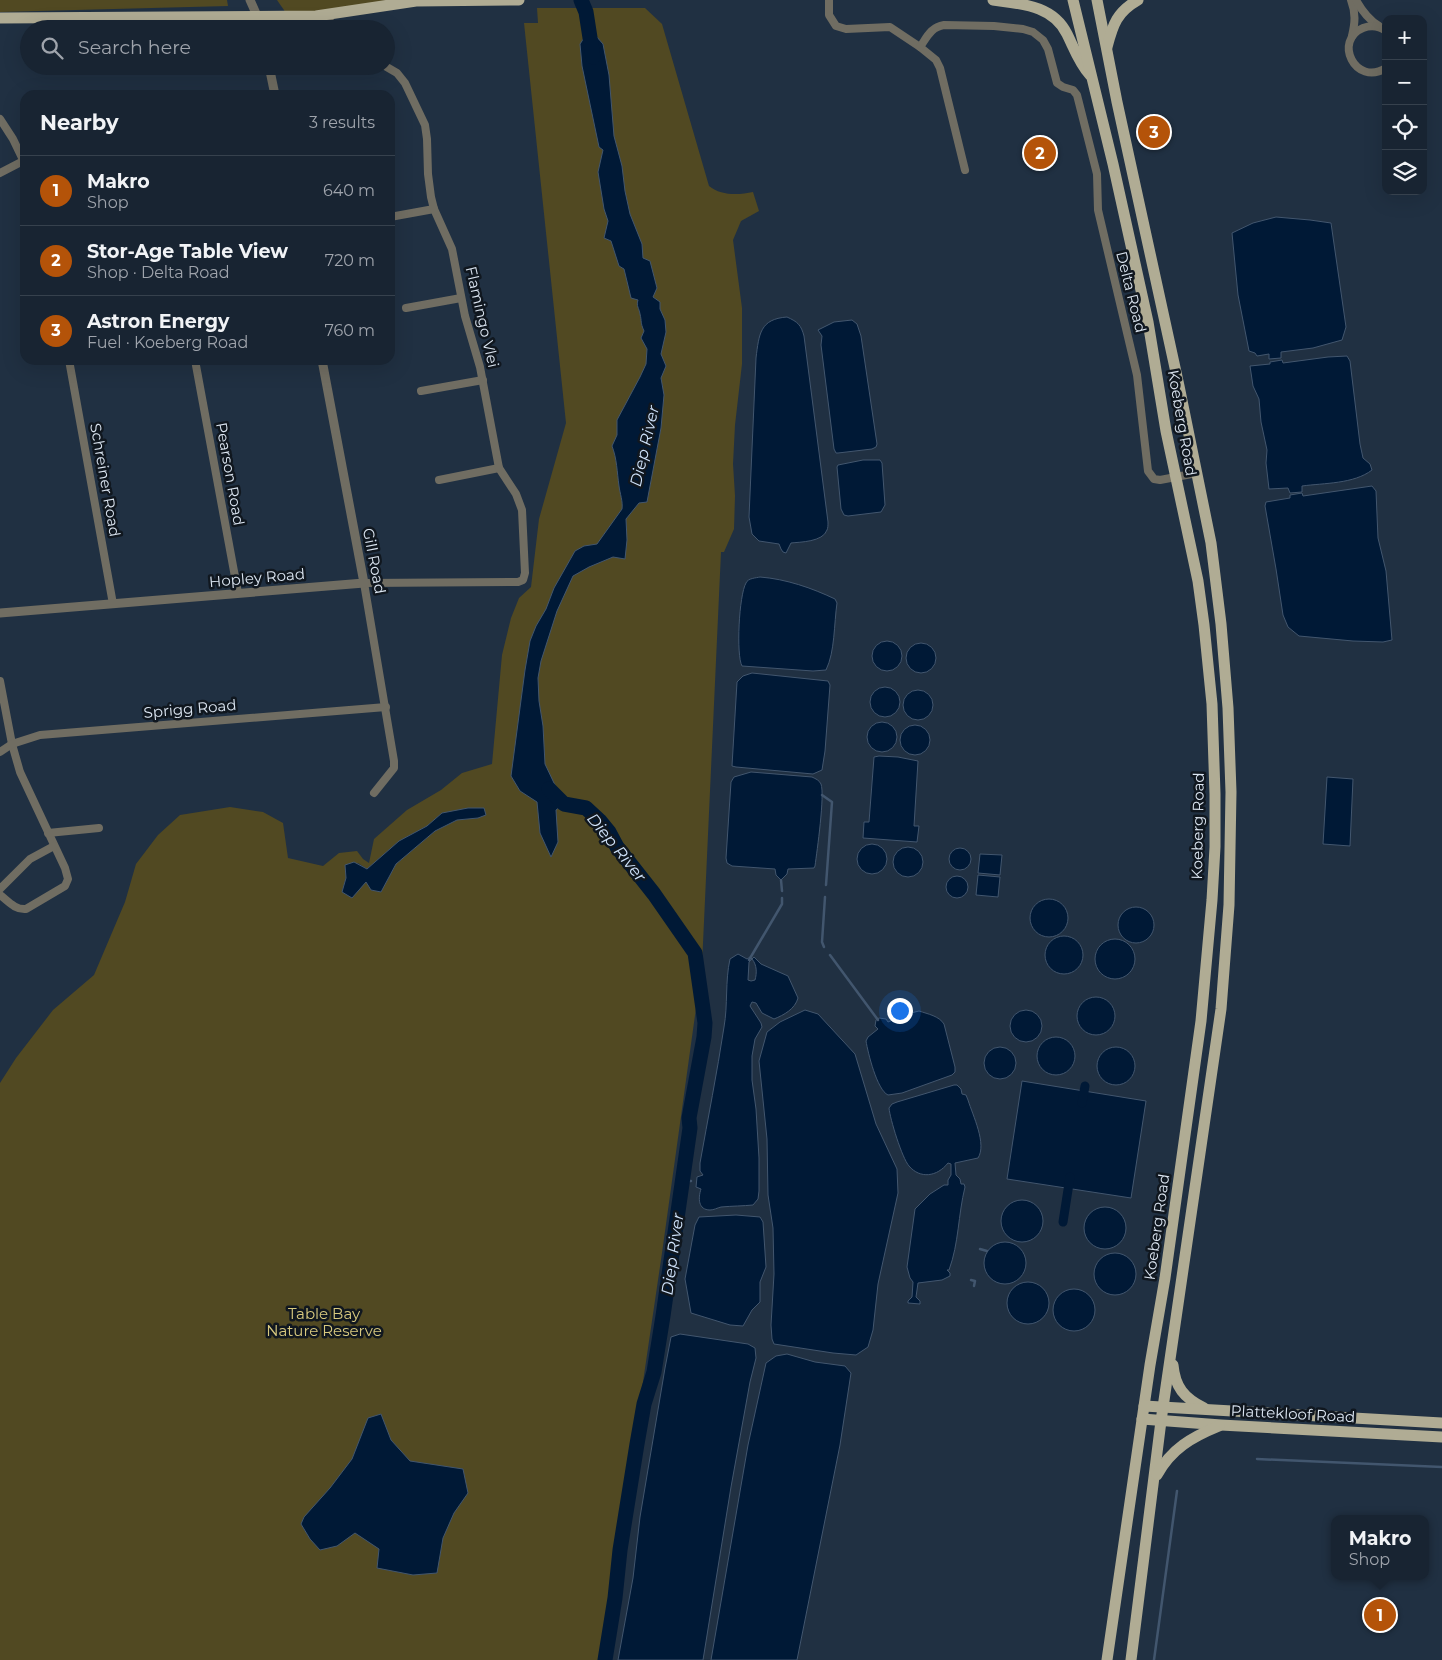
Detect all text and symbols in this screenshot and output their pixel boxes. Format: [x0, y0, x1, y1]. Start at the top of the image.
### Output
map controls [1382, 15, 1427, 195]
button: + [1382, 15, 1427, 60]
search box [20, 20, 395, 75]
icon: search [38, 34, 66, 62]
text: Search here [78, 36, 191, 59]
button: − [1382, 60, 1427, 105]
button: locate [1382, 105, 1427, 150]
text: Nearby [40, 110, 119, 135]
text: 3 results [309, 113, 375, 132]
pin: 3 [1138, 113, 1170, 151]
pin: 2 [1024, 134, 1056, 172]
button: layers [1382, 150, 1427, 195]
text: Makro [87, 170, 150, 193]
text: 1 [53, 181, 59, 200]
text: 640 m [323, 181, 375, 200]
text: Shop [87, 193, 129, 212]
text: Stor-Age Table View [87, 240, 288, 263]
street label: Delta Road [1112, 249, 1151, 335]
text: 2 [51, 251, 61, 270]
text: 720 m [325, 251, 375, 270]
text: Shop · Delta Road [87, 263, 230, 282]
street label: Flamingo Vlei [462, 264, 503, 369]
text: Astron Energy [87, 310, 229, 333]
text: 3 [51, 321, 61, 340]
text: 760 m [324, 321, 375, 340]
text: Fuel · Koeberg Road [87, 333, 248, 352]
street label: Koeberg Road [1164, 368, 1201, 477]
water label: Diep River [626, 403, 663, 488]
street label: Pearson Road [212, 421, 249, 527]
street label: Schreiner Road [86, 422, 125, 538]
street label: Gill Road [359, 526, 390, 596]
street label: Hopley Road [208, 564, 306, 591]
street label: Sprigg Road [143, 695, 237, 722]
street label: Koeberg Road [1187, 772, 1208, 880]
water label: Diep River [583, 809, 650, 886]
your location [887, 998, 913, 1024]
street label: Koeberg Road [1140, 1172, 1173, 1281]
water label: Diep River [657, 1211, 688, 1296]
park label: Table Bay Nature Reserve [266, 1304, 382, 1340]
street label: Plattekloof Road [1230, 1401, 1356, 1426]
popup [1331, 1515, 1429, 1580]
text: Makro [1349, 1527, 1411, 1550]
text: Shop [1349, 1550, 1390, 1569]
pin: 1 [1364, 1596, 1396, 1634]

